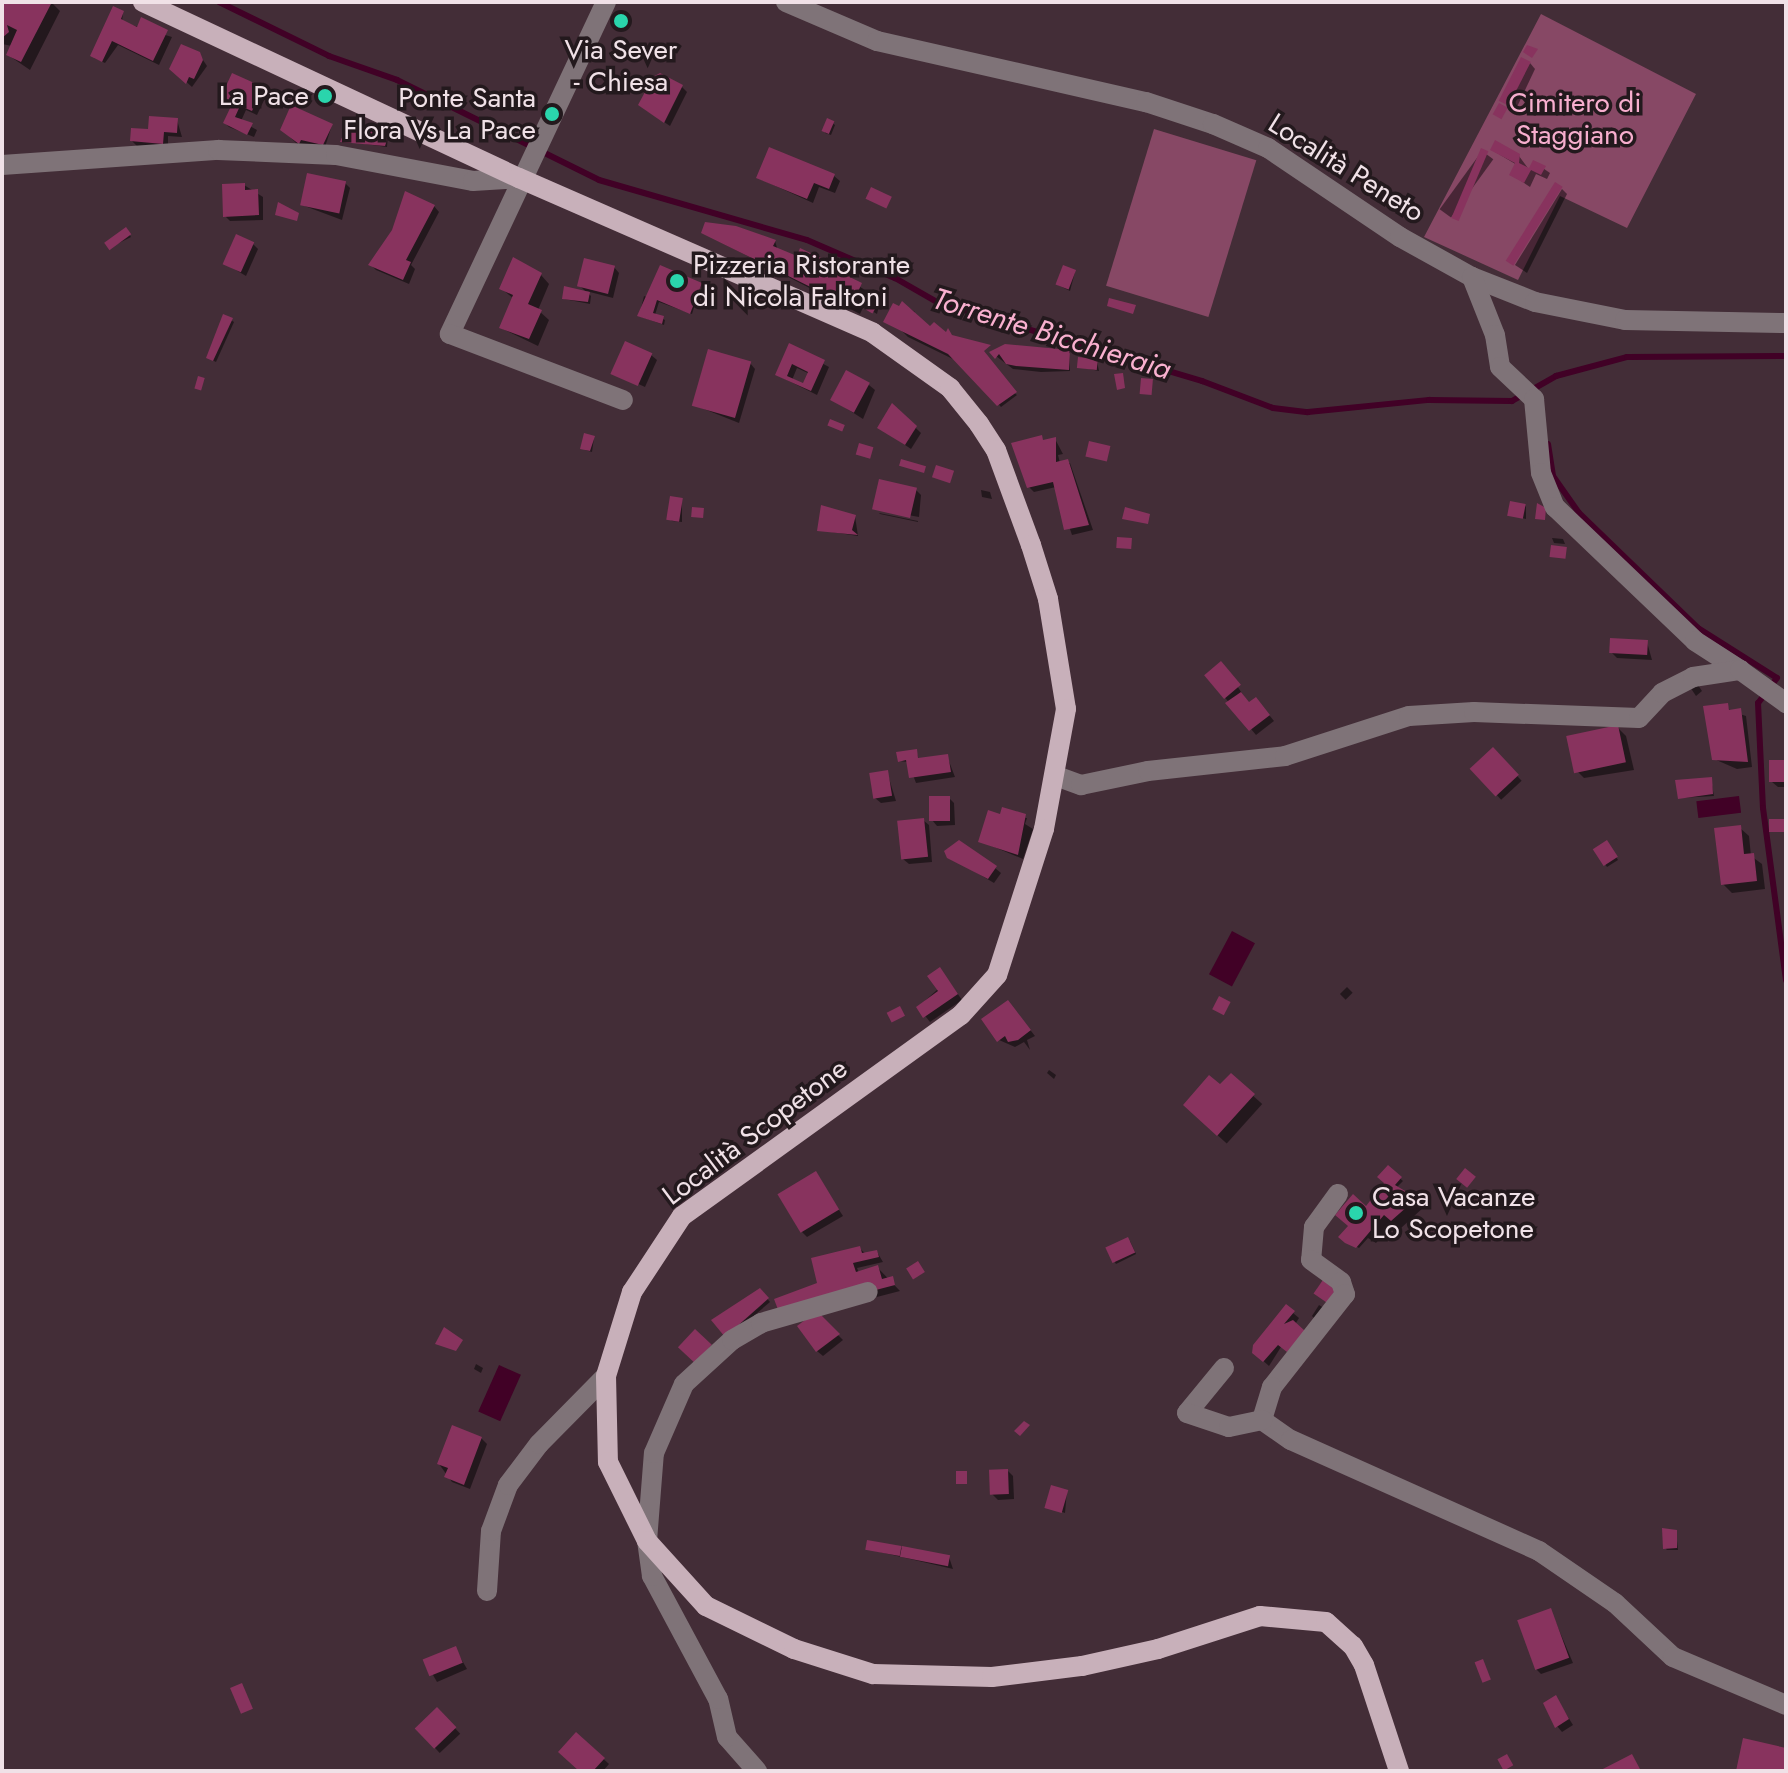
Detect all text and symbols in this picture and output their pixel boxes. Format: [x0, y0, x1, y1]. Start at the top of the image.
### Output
marker: Via Sever - Chiesa [612, 12, 630, 30]
place label: Via Sever - Chiesa [565, 33, 677, 99]
place label: La Pace [219, 79, 309, 113]
place label: Ponte Santa Flora Vs La Pace [343, 81, 536, 147]
park label: Cimitero di Staggiano [1509, 86, 1641, 152]
marker: La Pace [316, 87, 334, 105]
marker: Ponte Santa Flora Vs La Pace [543, 105, 561, 123]
street label: Località Peneto [1262, 107, 1430, 229]
place label: Pizzeria Ristorante di Nicola Faltoni [693, 248, 910, 314]
marker: Pizzeria Ristorante di Nicola Faltoni [668, 272, 686, 290]
water label: Torrente Bicchieraia [928, 281, 1176, 387]
street label: Località Scopetone [656, 1052, 854, 1212]
place label: Casa Vacanze Lo Scopetone [1372, 1180, 1535, 1246]
marker: Casa Vacanze Lo Scopetone [1347, 1204, 1365, 1222]

